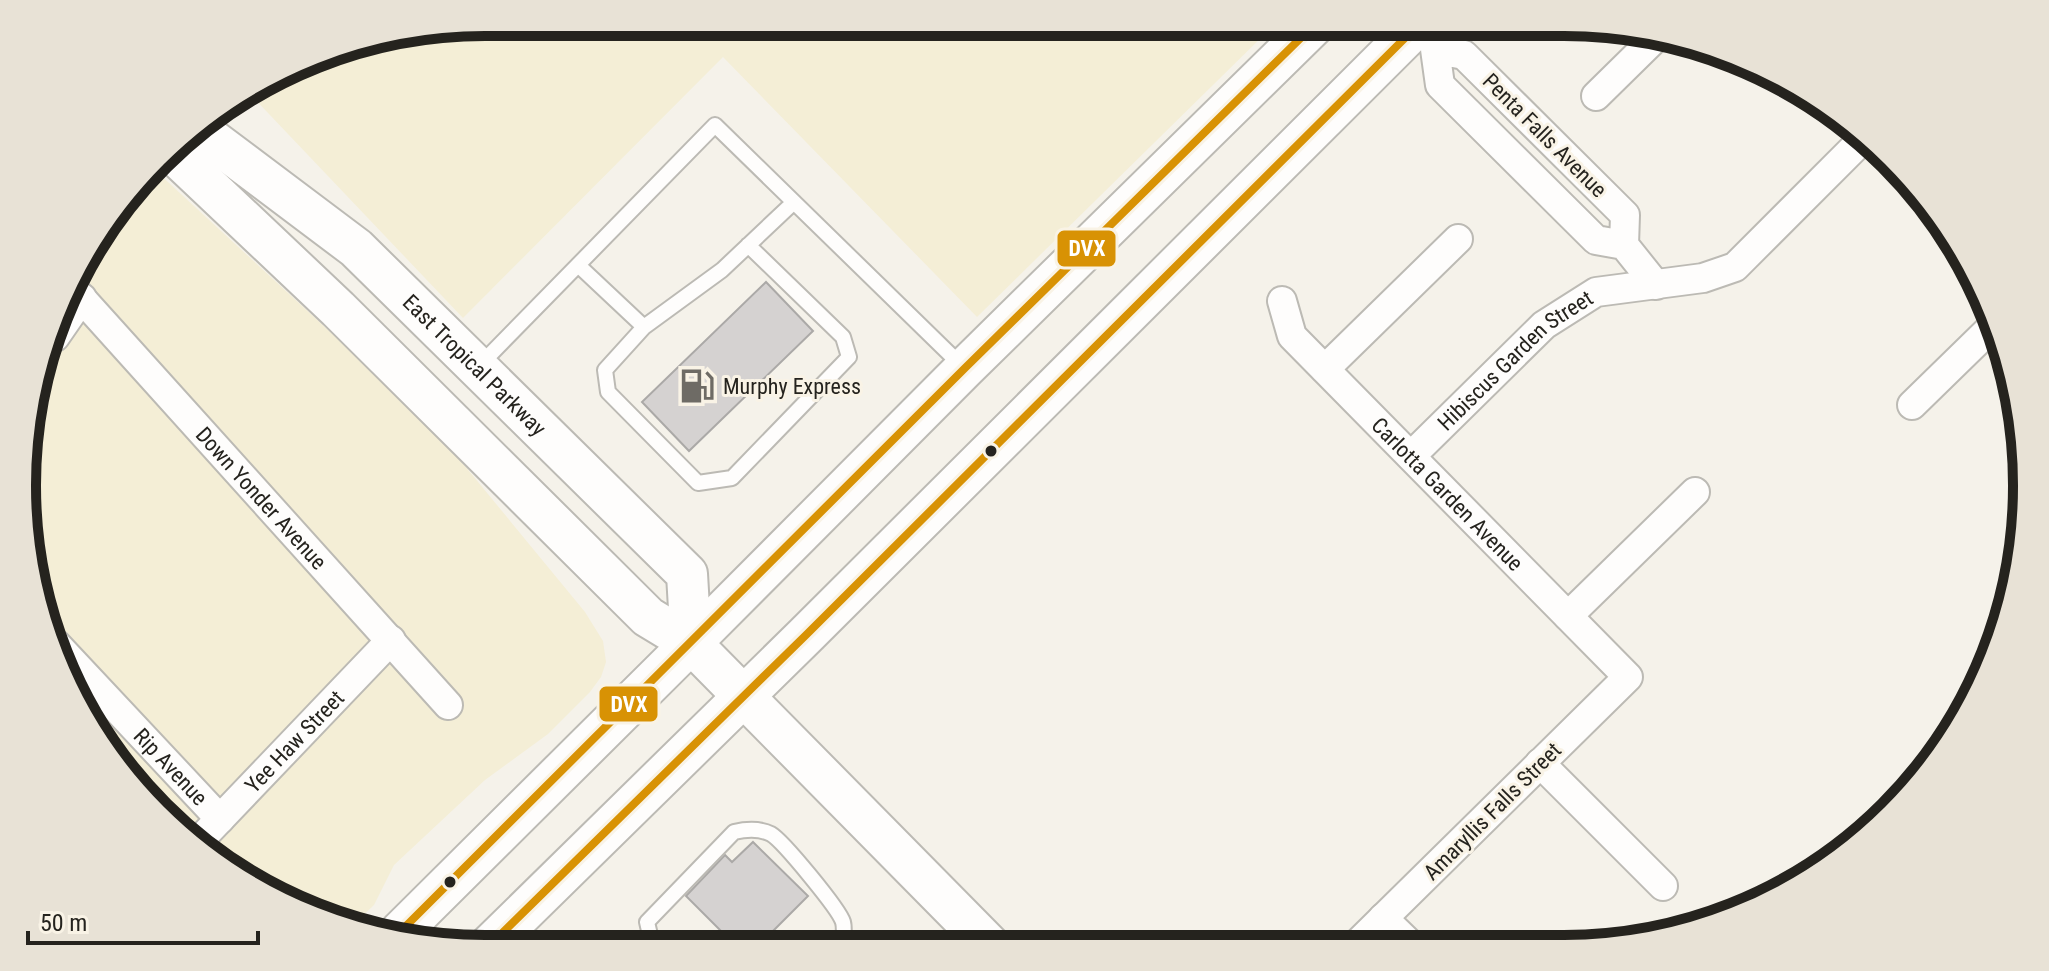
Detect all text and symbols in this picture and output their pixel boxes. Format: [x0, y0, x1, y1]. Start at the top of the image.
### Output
street label: Penta Falls Avenue [1478, 68, 1612, 202]
line badge: DVX [1056, 229, 1117, 268]
text: DVX [1068, 236, 1106, 261]
street label: Hibiscus Garden Street [1433, 285, 1597, 436]
street label: East Tropical Parkway [398, 289, 551, 441]
fuel station icon: Murphy Express [678, 367, 716, 405]
place label: Murphy Express [723, 374, 861, 399]
street label: Carlotta Garden Avenue [1366, 412, 1528, 576]
street label: Down Yonder Avenue [191, 422, 331, 575]
unlabelled marker [983, 443, 999, 459]
street label: Yee Haw Street [240, 685, 349, 798]
line badge: DVX [598, 685, 659, 723]
text: DVX [610, 692, 648, 717]
street label: Rip Avenue [129, 723, 212, 811]
street label: Amaryllis Falls Street [1419, 738, 1566, 885]
unlabelled marker [442, 874, 458, 890]
scale bar [28, 895, 258, 945]
text: 50 m [40, 909, 87, 937]

